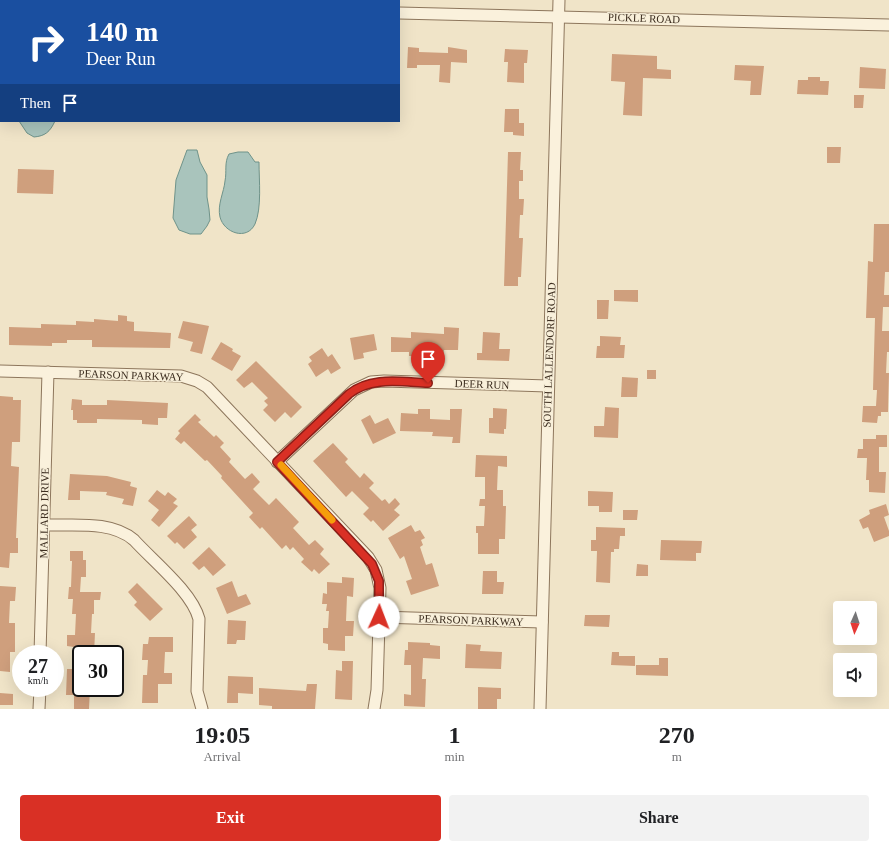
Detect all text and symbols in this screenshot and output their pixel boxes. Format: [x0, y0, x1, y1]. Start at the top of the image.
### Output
street label: PICKLE ROAD [608, 11, 680, 25]
icon: right [20, 16, 72, 68]
text: 140 m [86, 16, 158, 47]
text: Deer Run [86, 49, 155, 69]
icon: arrive [59, 92, 81, 114]
text: Then [20, 95, 51, 111]
street label: SOUTH LALLENDORF ROAD [540, 282, 558, 428]
pin [411, 342, 445, 383]
icon: arrive [417, 348, 439, 370]
street label: PEARSON PARKWAY [78, 367, 184, 383]
street label: DEER RUN [454, 377, 510, 391]
street label: MALLARD DRIVE [37, 467, 51, 558]
position arrow [358, 596, 400, 638]
north arrow [833, 601, 877, 645]
map controls [833, 601, 877, 697]
street label: PEARSON PARKWAY [418, 612, 524, 628]
speed limit sign: 30 [72, 645, 124, 697]
button: sound [833, 653, 877, 697]
text: 27 [28, 655, 48, 677]
text: km/h [28, 675, 48, 686]
text: 19:05 [194, 722, 250, 748]
text: 1 [448, 722, 460, 748]
text: 270 [659, 722, 695, 748]
text: Arrival [203, 749, 241, 764]
text: min [444, 749, 465, 764]
text: m [672, 749, 682, 764]
button: Exit [20, 795, 441, 841]
button: Share [449, 795, 869, 841]

